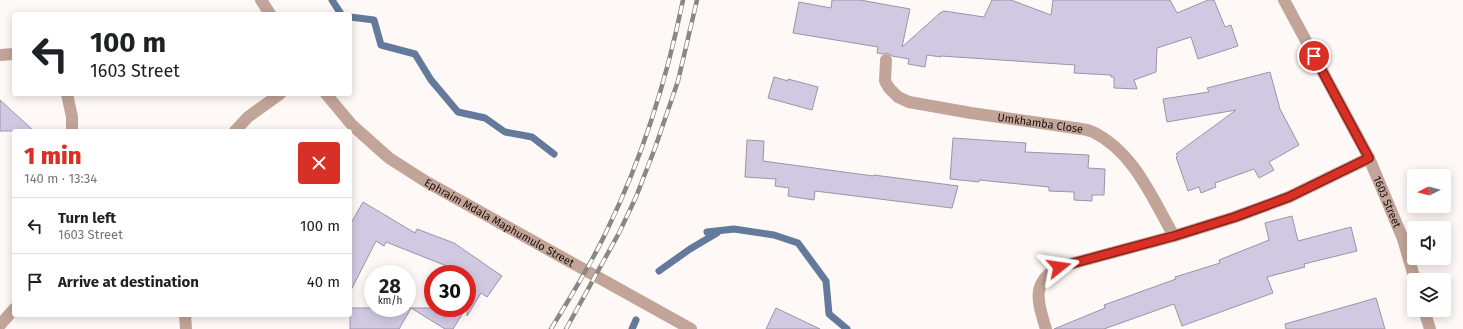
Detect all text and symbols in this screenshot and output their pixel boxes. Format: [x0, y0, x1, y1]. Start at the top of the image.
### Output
text: 100 m [90, 26, 166, 59]
icon: left [24, 28, 76, 80]
pin [1297, 39, 1331, 73]
icon: arrive [1303, 45, 1325, 67]
text: 1603 Street [90, 60, 180, 82]
street label: Umkhamba Close [997, 111, 1084, 136]
text: 1 min [24, 142, 82, 170]
button: close [298, 142, 340, 184]
north arrow [1407, 169, 1451, 213]
map controls [1407, 169, 1451, 317]
text: 140 m · 13:34 [24, 171, 97, 186]
street label: 1603 Street [1370, 174, 1404, 230]
street label: Ephraim Mdala Maphumulo Street [422, 176, 576, 270]
text: Turn left [58, 209, 116, 227]
icon: left [24, 215, 46, 237]
text: 100 m [300, 217, 340, 235]
button: sound [1407, 221, 1451, 265]
text: 1603 Street [58, 227, 123, 242]
position arrow [1038, 246, 1080, 288]
speed limit sign: 30 [424, 265, 476, 317]
icon: arrive [24, 271, 46, 293]
text: Arrive at destination [58, 273, 199, 291]
text: 40 m [307, 273, 340, 291]
button: layers [1407, 273, 1451, 317]
text: 28 [379, 274, 401, 298]
text: km/h [378, 295, 402, 307]

